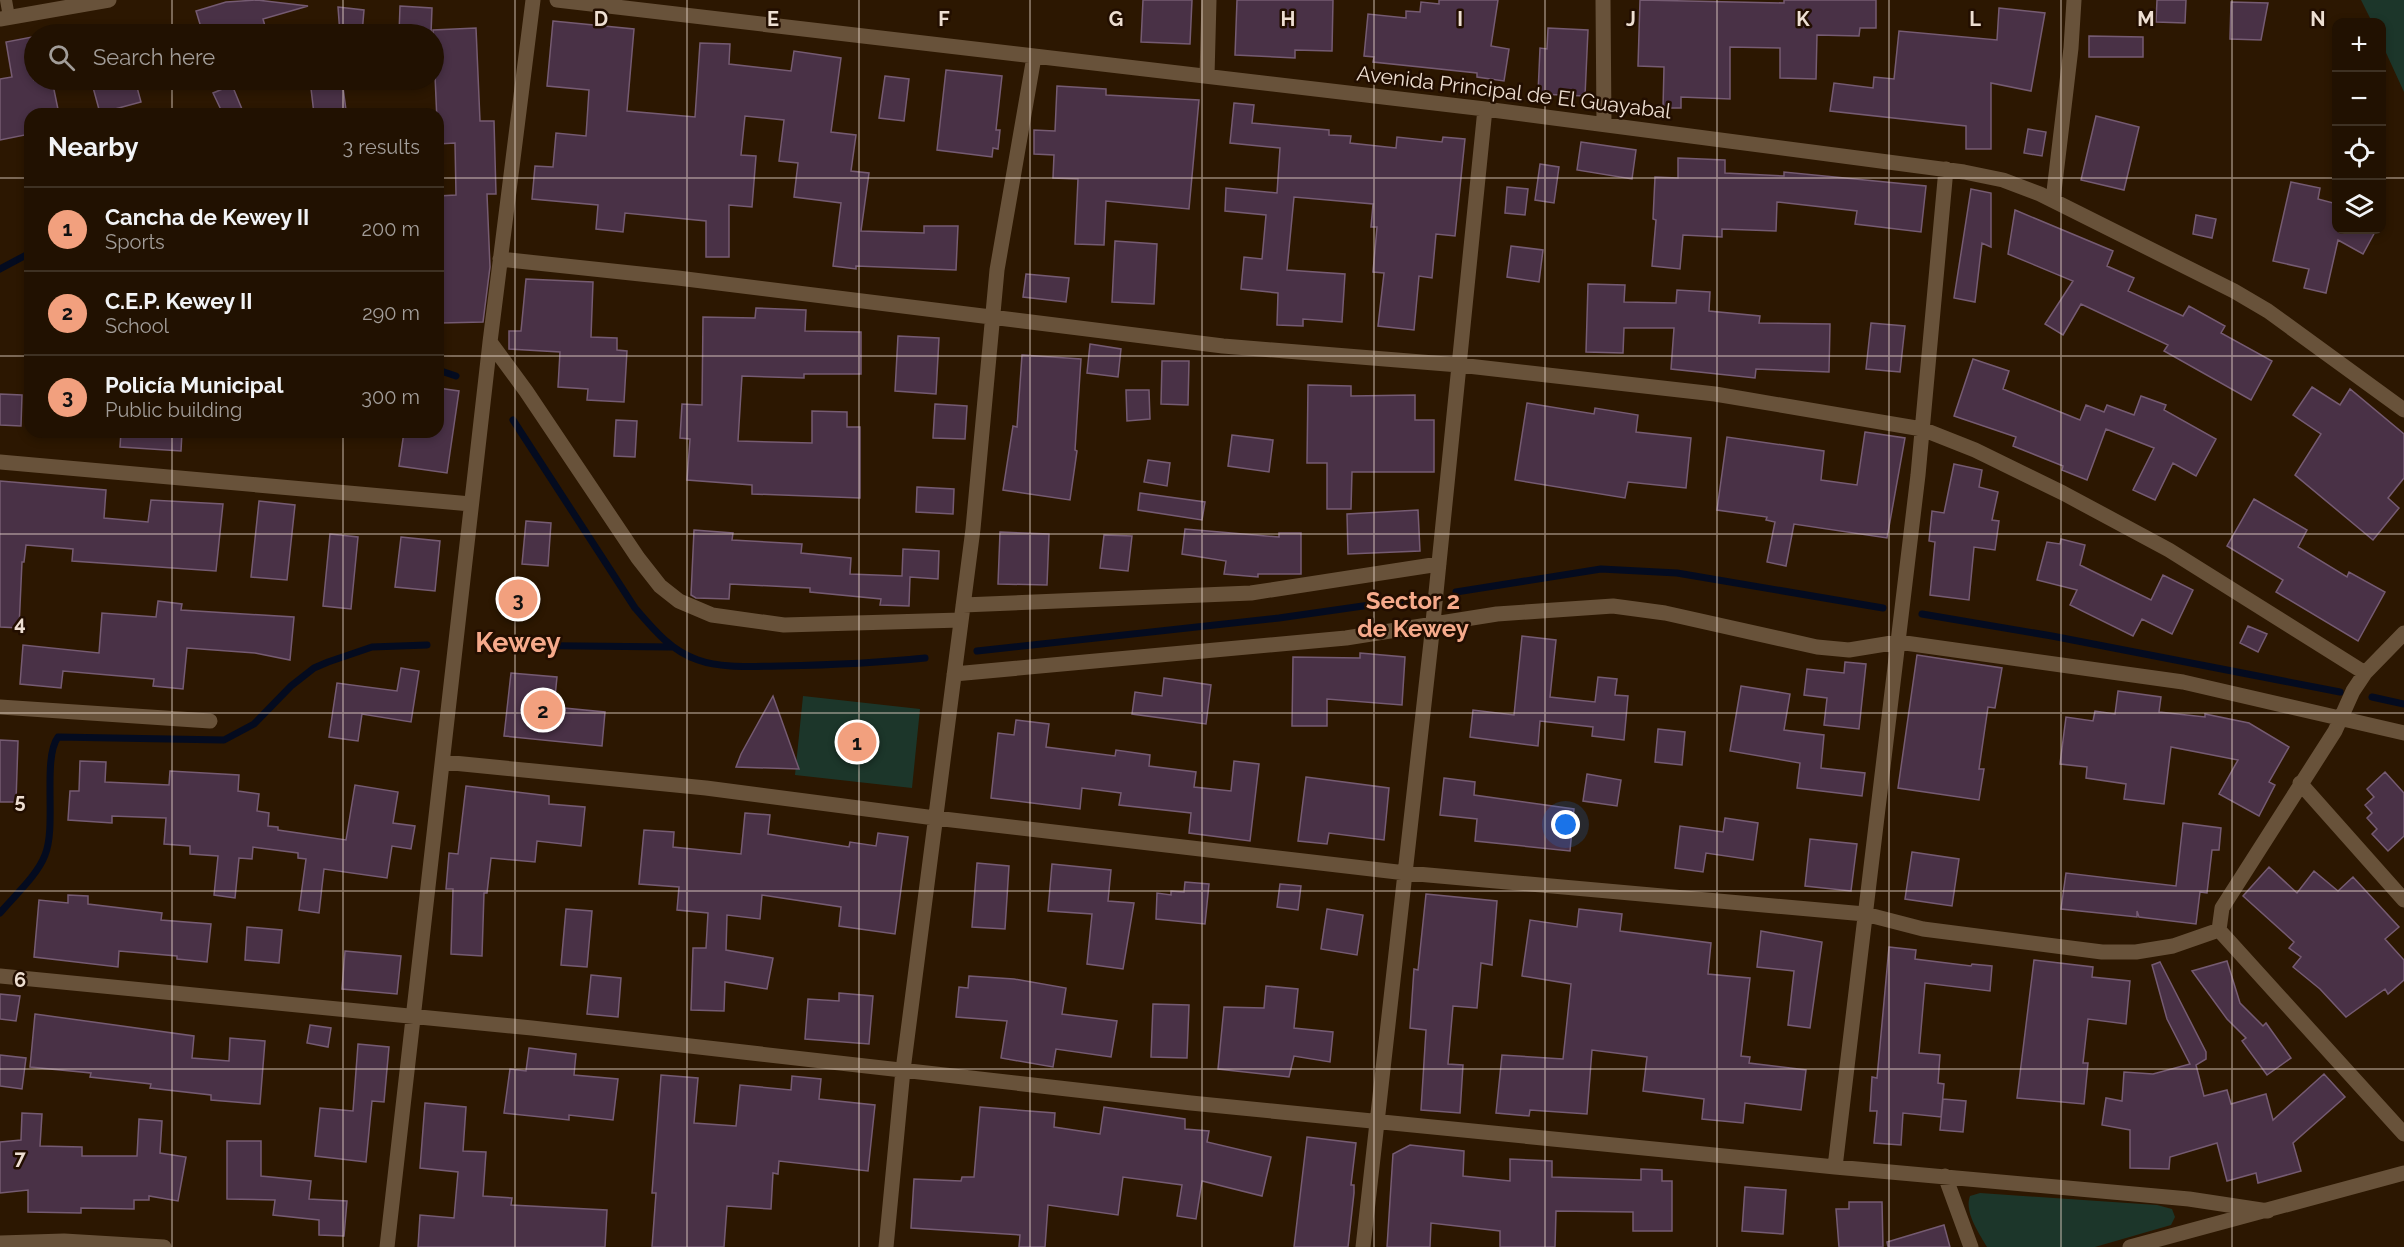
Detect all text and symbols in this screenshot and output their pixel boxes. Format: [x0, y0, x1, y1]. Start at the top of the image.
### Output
text: D [594, 7, 608, 31]
text: E [767, 7, 779, 31]
text: F [938, 7, 950, 31]
text: G [1109, 7, 1123, 31]
text: H [1281, 7, 1295, 31]
text: I [1457, 7, 1463, 31]
text: J [1626, 7, 1636, 31]
text: K [1796, 7, 1810, 31]
text: L [1969, 7, 1981, 31]
text: M [2137, 7, 2155, 31]
text: N [2310, 7, 2326, 31]
map controls [2332, 18, 2386, 234]
button: + [2332, 18, 2386, 72]
search box [24, 24, 444, 90]
icon: search [45, 41, 78, 74]
text: Search here [93, 44, 215, 70]
street label: Avenida Principal de El Guayabal [1355, 60, 1673, 124]
button: − [2332, 72, 2386, 126]
button: locate [2332, 126, 2386, 180]
text: Nearby [48, 132, 138, 162]
text: 3 results [342, 135, 420, 159]
button: layers [2332, 180, 2386, 234]
text: Cancha de Kewey II [105, 204, 309, 230]
text: 1 [63, 217, 72, 241]
text: 200 m [362, 217, 420, 241]
text: Sports [105, 230, 165, 254]
text: C.E.P. Kewey II [105, 288, 253, 314]
text: 2 [62, 301, 73, 325]
text: 290 m [362, 301, 420, 325]
text: School [105, 314, 169, 338]
text: Policía Municipal [105, 372, 283, 398]
text: 3 [62, 385, 73, 409]
text: 300 m [361, 385, 420, 409]
text: Public building [105, 398, 242, 422]
pin: 3 [498, 576, 538, 622]
district label: Sector 2 de Kewey [1357, 586, 1469, 643]
text: 4 [14, 611, 26, 635]
district label: Kewey [475, 627, 561, 658]
pin: 2 [524, 688, 562, 732]
pin: 1 [838, 720, 876, 764]
text: 5 [14, 789, 26, 813]
your location [1551, 810, 1580, 839]
text: 6 [14, 968, 26, 992]
text: 7 [14, 1146, 26, 1170]

